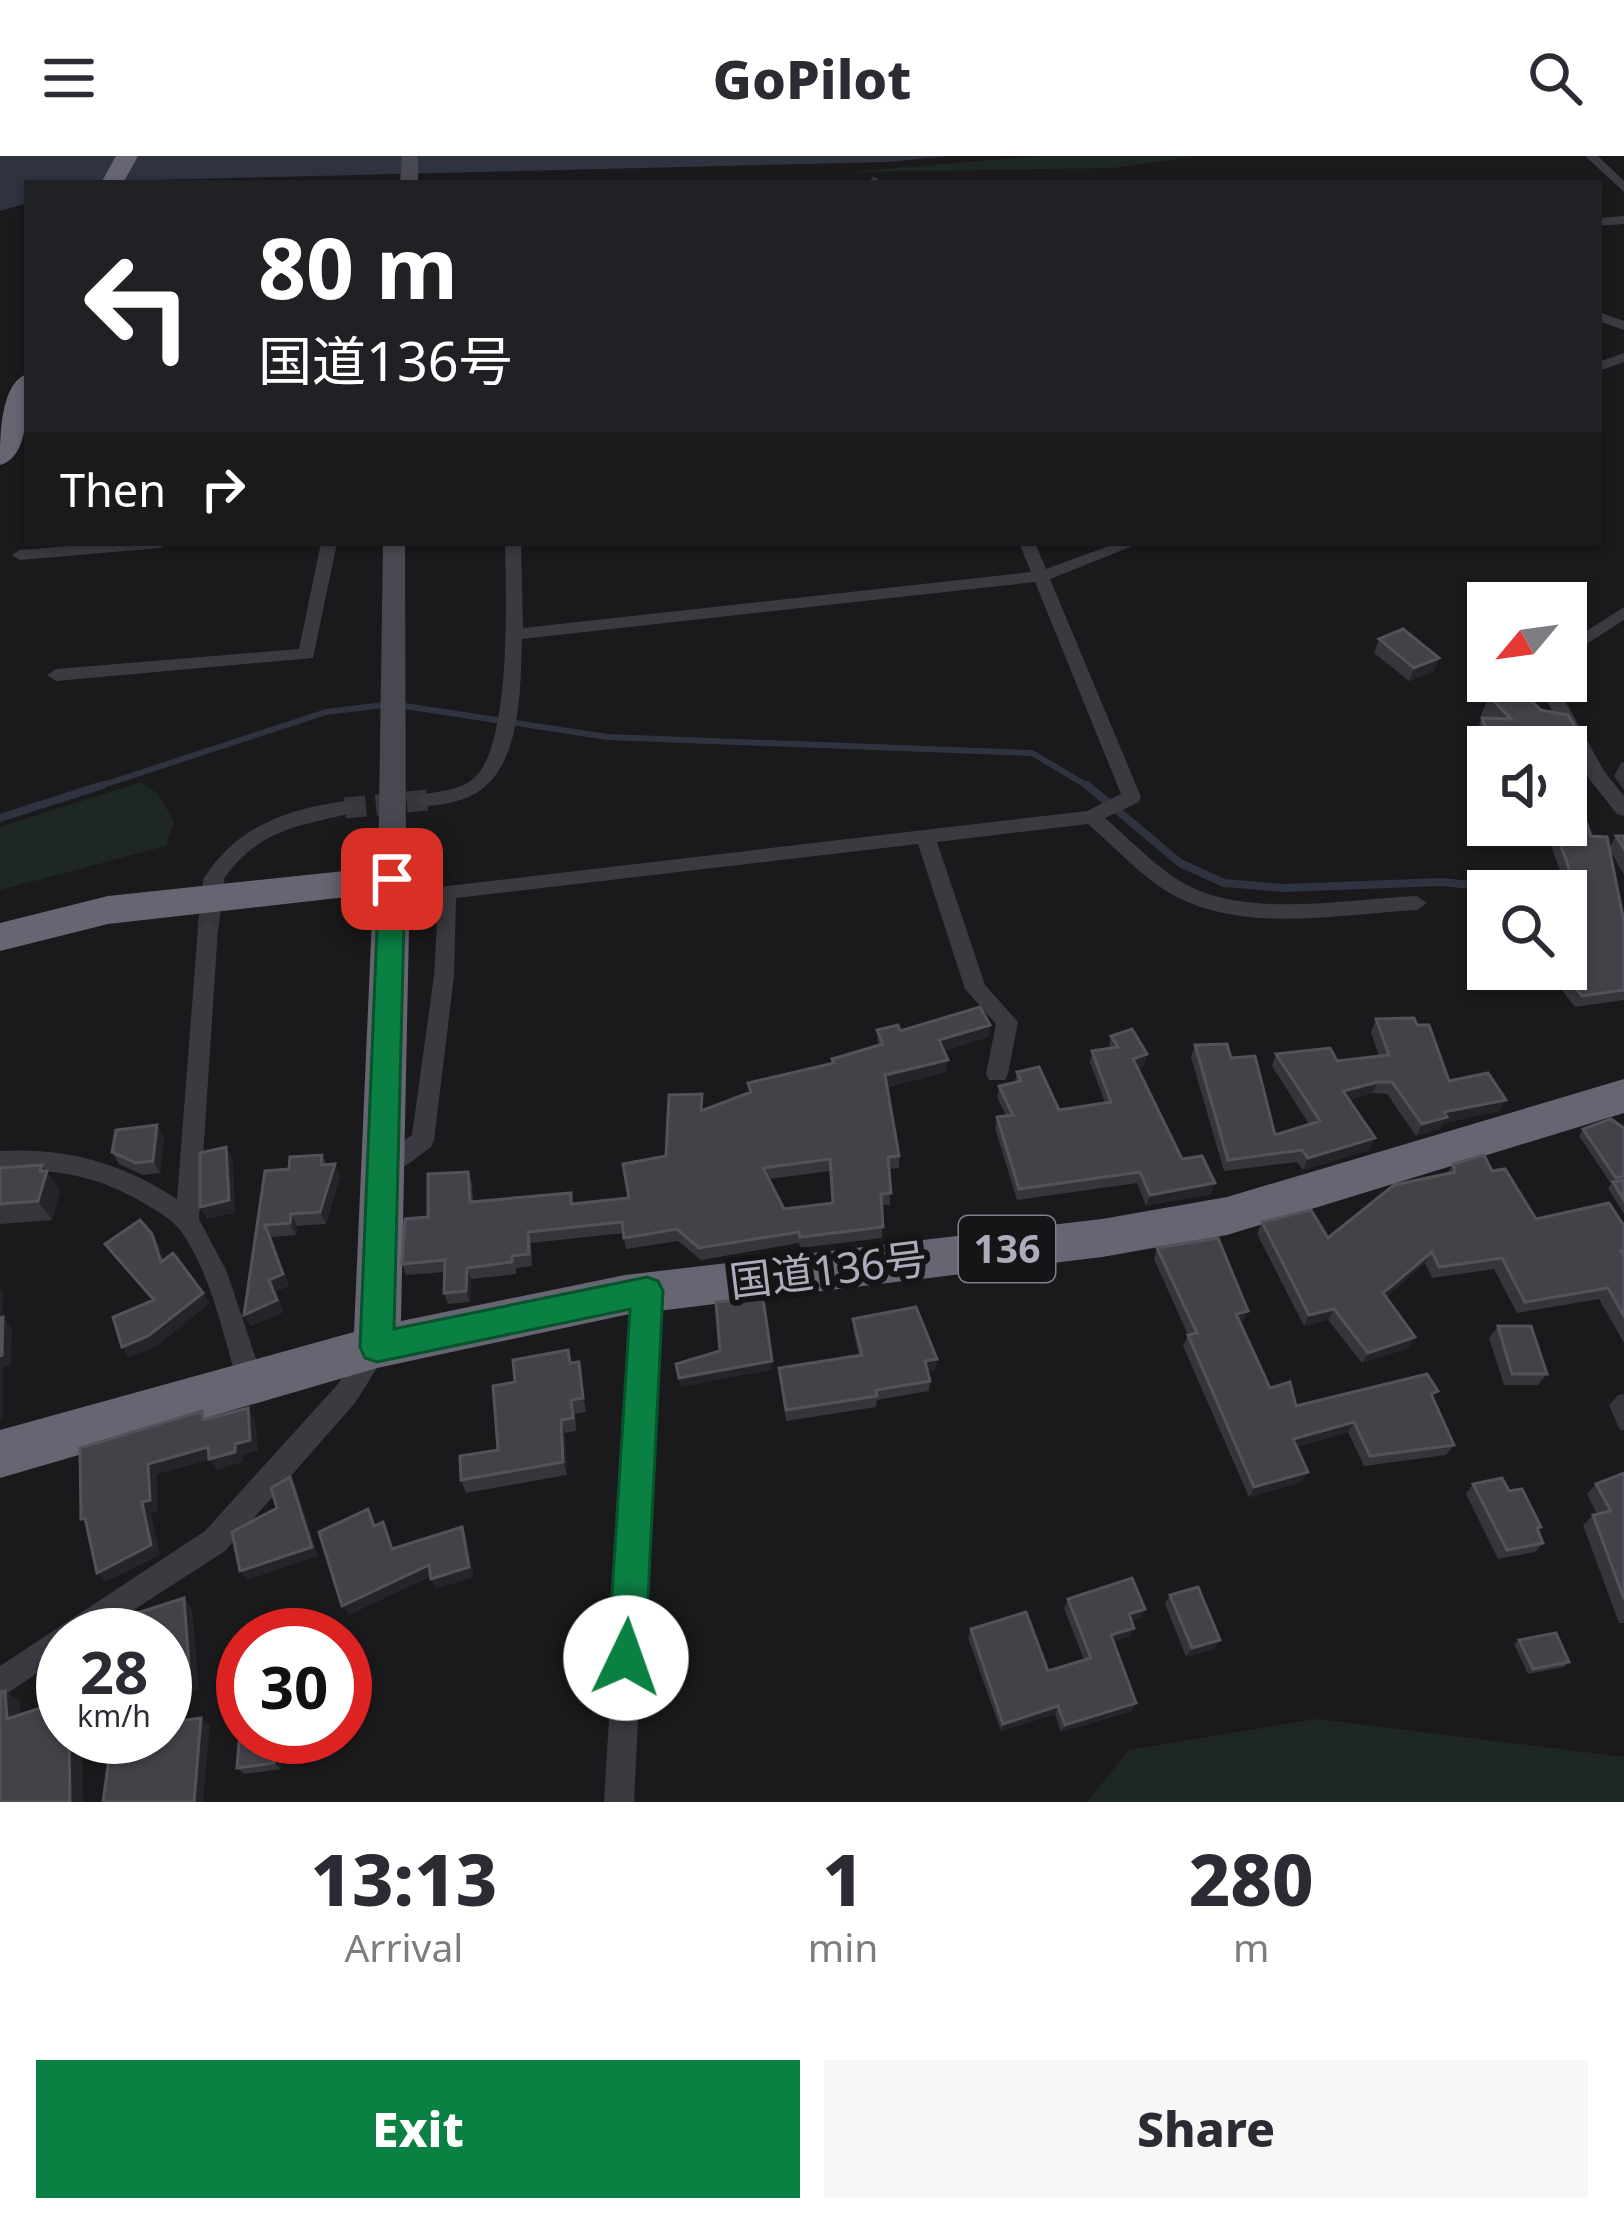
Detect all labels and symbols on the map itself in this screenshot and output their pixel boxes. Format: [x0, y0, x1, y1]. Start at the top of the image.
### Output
north arrow [1467, 582, 1587, 702]
pin [341, 828, 443, 930]
road number: 136 [959, 1216, 1055, 1282]
street label: 国道136号 [726, 1228, 930, 1309]
position arrow [563, 1595, 689, 1721]
speed limit sign: 30 [216, 1608, 372, 1764]

